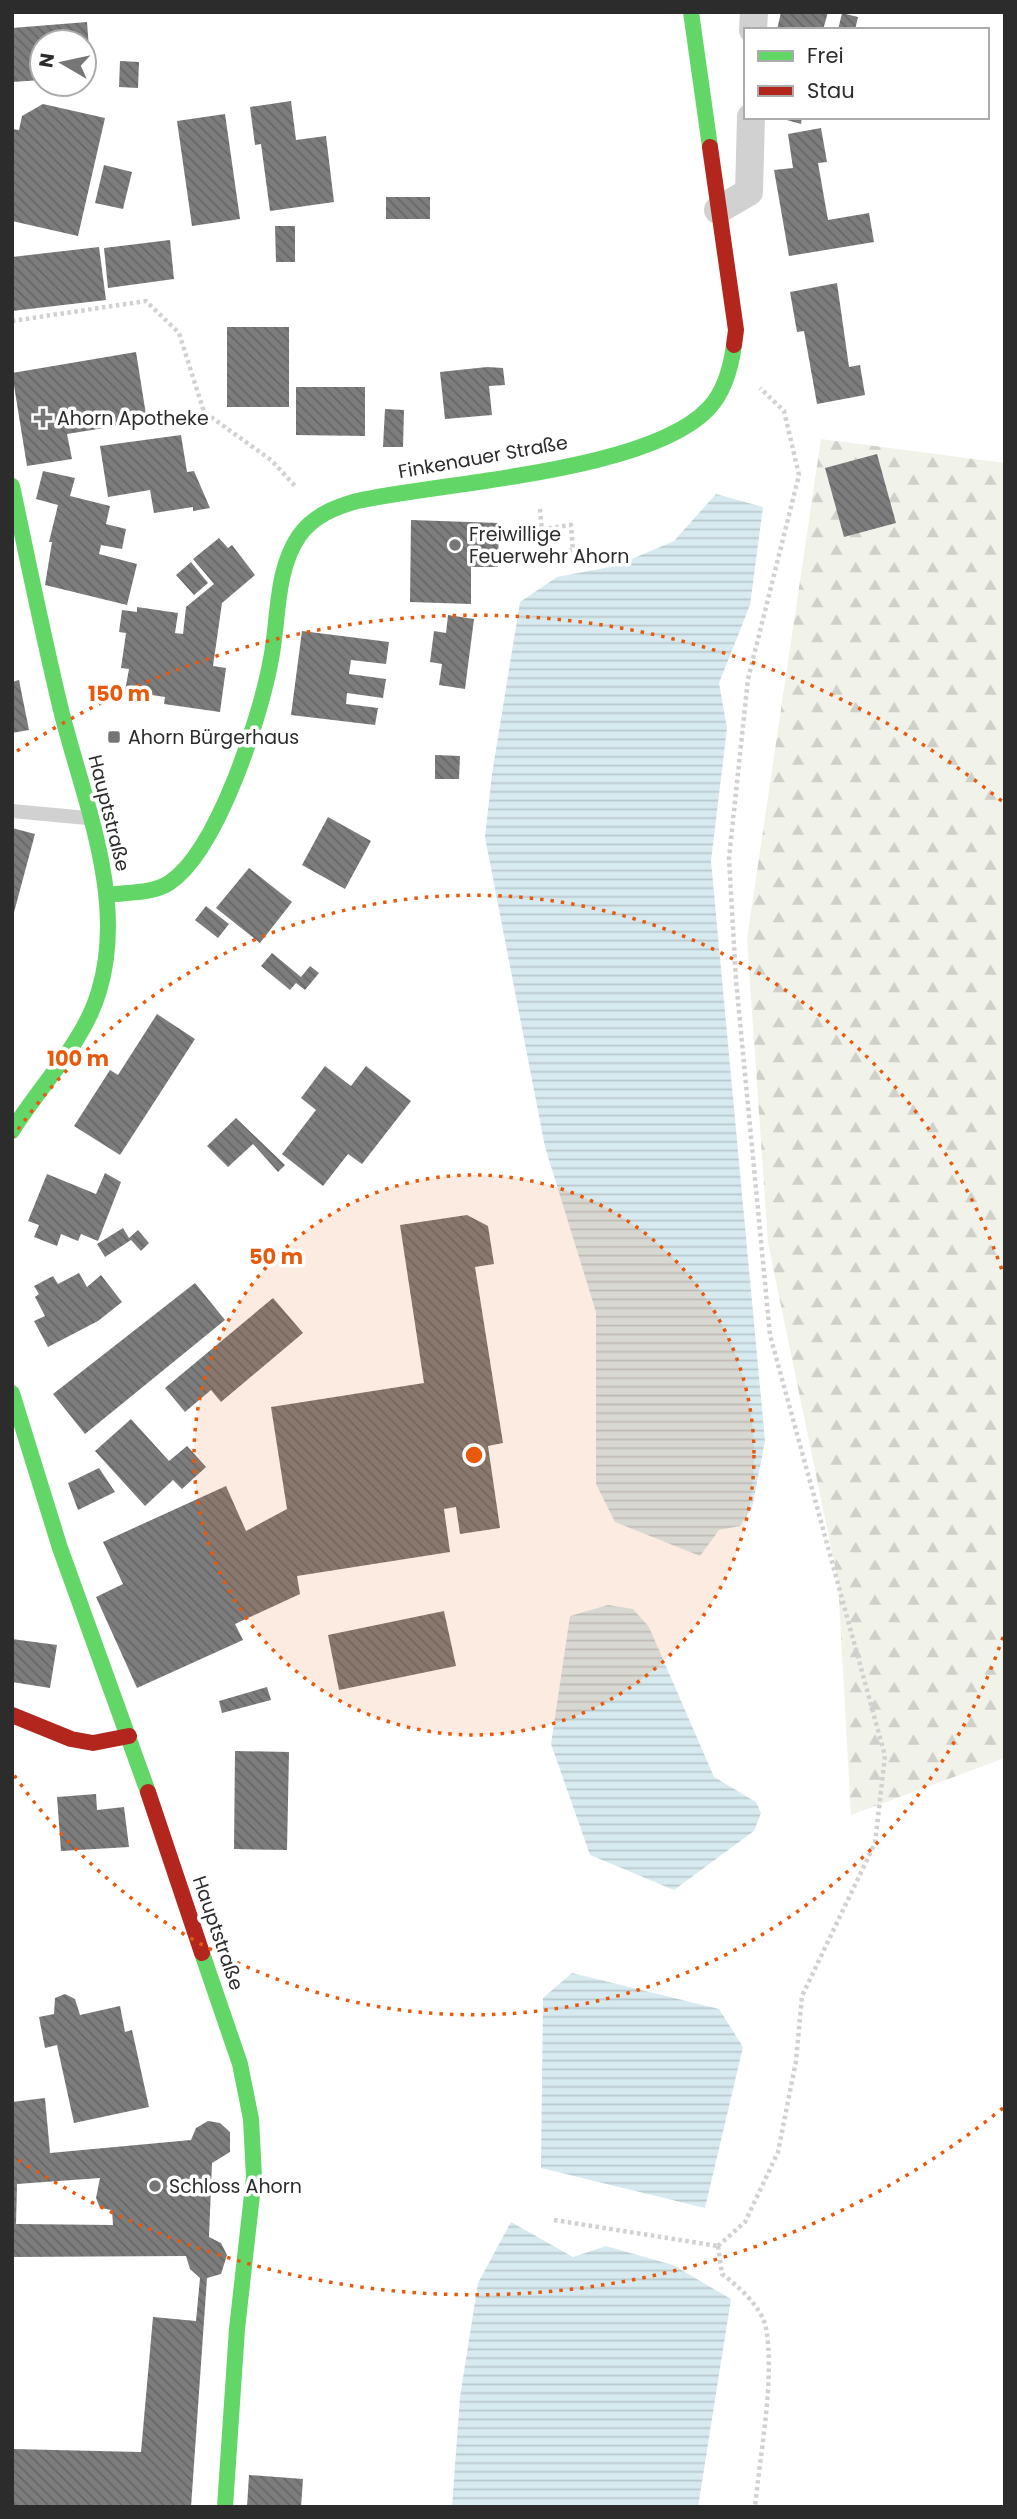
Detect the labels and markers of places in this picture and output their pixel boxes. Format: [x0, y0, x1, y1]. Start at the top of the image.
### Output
place label: Ahorn Apotheke [57, 405, 209, 432]
marker: Ahorn Apotheke [35, 410, 51, 426]
place label: Freiwillige Feuerwehr Ahorn [469, 521, 629, 570]
marker: Freiwillige Feuerwehr Ahorn [447, 537, 463, 553]
place label: Ahorn Bürgerhaus [128, 724, 299, 751]
marker: Ahorn Bürgerhaus [106, 729, 122, 745]
centre of rings [462, 1443, 486, 1467]
place label: Schloss Ahorn [169, 2173, 302, 2200]
marker: Schloss Ahorn [147, 2178, 163, 2194]

